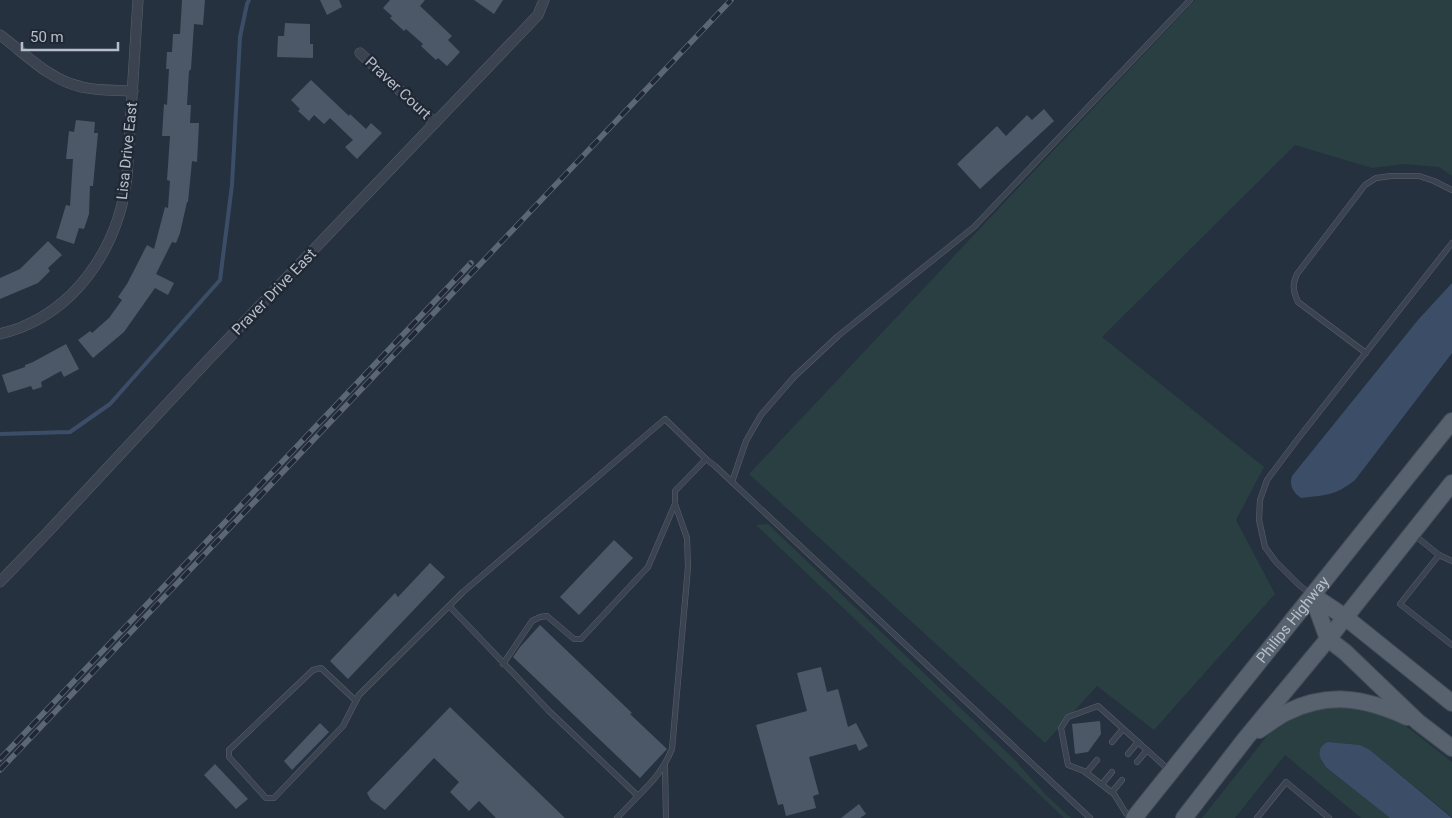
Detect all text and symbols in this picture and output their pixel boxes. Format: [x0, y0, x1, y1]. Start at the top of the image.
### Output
scale bar [22, 20, 119, 52]
text: 50 m [30, 28, 64, 46]
street label: Praver Court [361, 53, 435, 123]
street label: Lisa Drive East [113, 101, 141, 201]
street label: Praver Drive East [228, 245, 320, 339]
street label: Philips Highway [1253, 573, 1333, 667]

